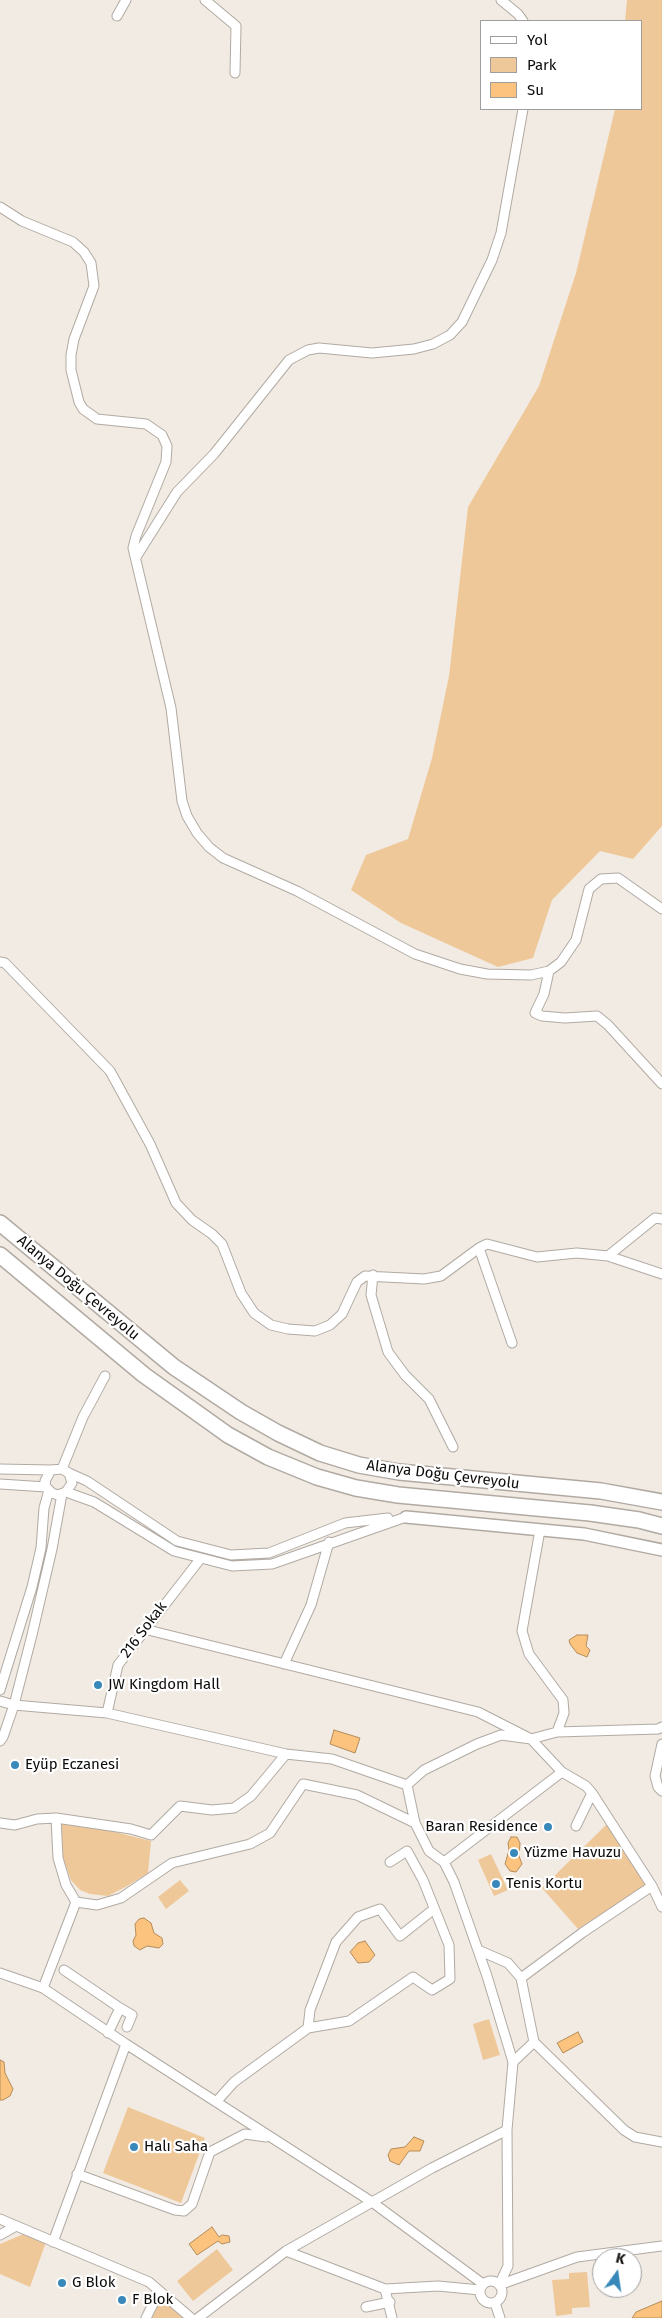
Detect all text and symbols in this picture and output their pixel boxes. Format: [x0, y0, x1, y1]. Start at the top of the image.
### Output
legend [480, 20, 642, 110]
text: Yol [527, 31, 548, 49]
text: Park [527, 56, 557, 74]
text: Su [527, 81, 544, 99]
street label: Alanya Doğu Çevreyolu [13, 1232, 143, 1344]
street label: Alanya Doğu Çevreyolu [365, 1457, 521, 1493]
street label: 216 Sokak [117, 1598, 171, 1662]
place label: JW Kingdom Hall [108, 1676, 220, 1694]
marker: JW Kingdom Hall [92, 1679, 104, 1691]
place label: Eyüp Eczanesi [25, 1756, 119, 1774]
marker: Eyüp Eczanesi [9, 1759, 21, 1771]
place label: Baran Residence [425, 1818, 538, 1836]
marker: Baran Residence [542, 1821, 554, 1833]
place label: Yüzme Havuzu [524, 1844, 621, 1862]
marker: Yüzme Havuzu [508, 1847, 520, 1859]
place label: Tenis Kortu [506, 1875, 582, 1893]
marker: Tenis Kortu [490, 1878, 502, 1890]
place label: Halı Saha [144, 2138, 208, 2156]
marker: Halı Saha [128, 2141, 140, 2153]
north arrow [592, 2248, 642, 2298]
text: K [614, 2250, 627, 2268]
place label: G Blok [72, 2274, 115, 2292]
marker: G Blok [56, 2277, 68, 2289]
place label: F Blok [132, 2291, 173, 2309]
marker: F Blok [116, 2294, 128, 2306]

